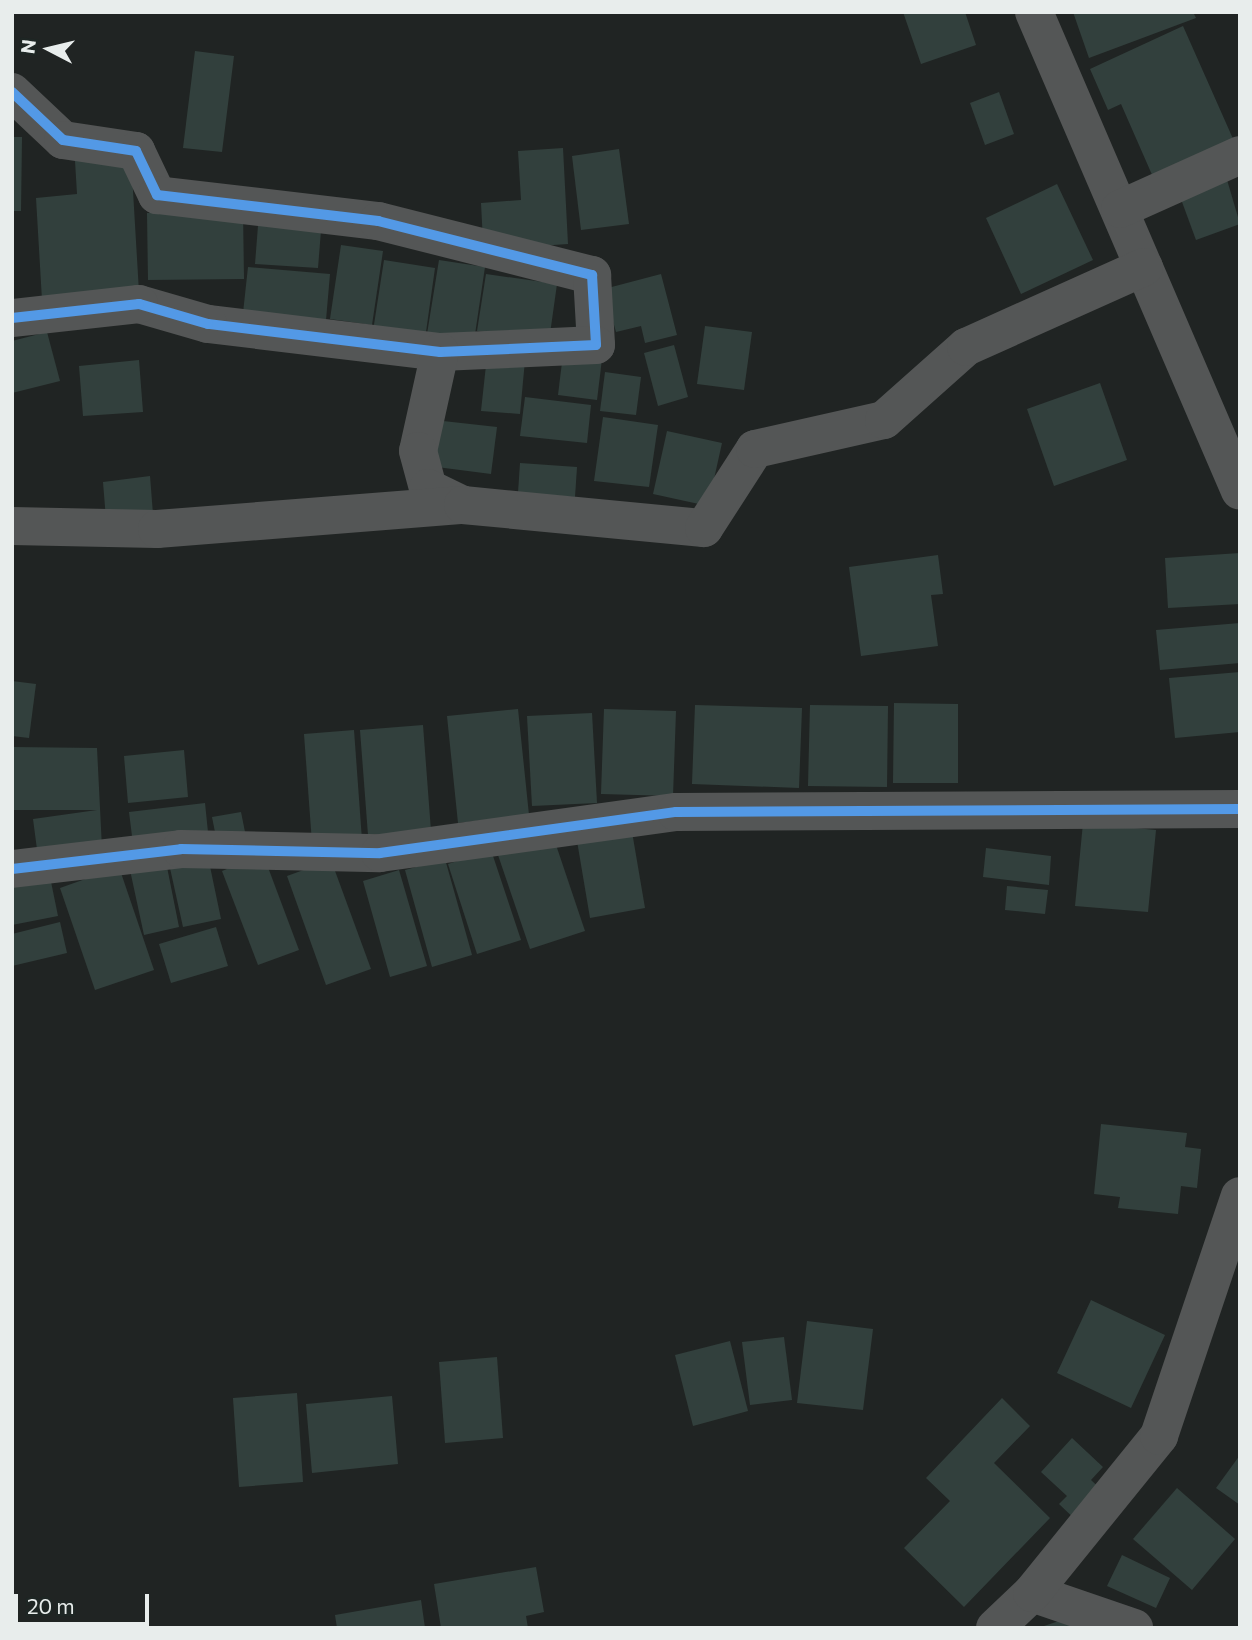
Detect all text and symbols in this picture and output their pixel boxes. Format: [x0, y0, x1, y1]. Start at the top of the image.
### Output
north arrow [14, 14, 84, 84]
text: N [15, 38, 40, 55]
scale bar [18, 1580, 152, 1624]
text: 20 m [27, 1593, 75, 1618]

